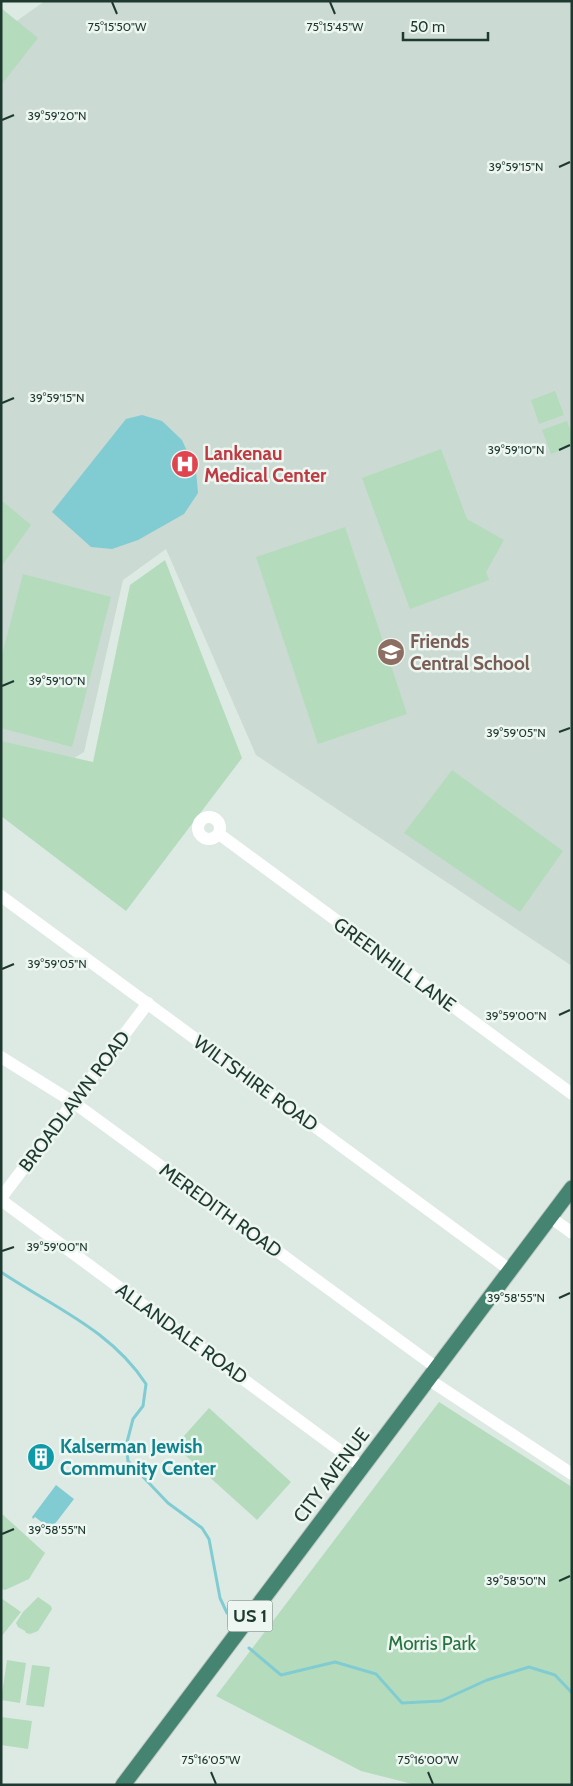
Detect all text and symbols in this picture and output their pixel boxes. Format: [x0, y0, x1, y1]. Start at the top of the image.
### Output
scale bar [403, 10, 488, 42]
text: 50 m [410, 18, 445, 36]
text: 75°15'50"W [88, 19, 147, 34]
text: 75°15'45"W [307, 19, 364, 34]
text: 39°59'20"N [27, 108, 87, 123]
text: 39°59'15"N [489, 159, 543, 174]
text: 39°59'15"N [30, 390, 84, 405]
place label: Lankenau Medical Center [204, 442, 327, 487]
text: 39°59'10"N [488, 442, 544, 457]
hospital icon: Lankenau Medical Center [170, 449, 200, 479]
place label: Friends Central School [410, 630, 530, 675]
school or university icon: Friends Central School [376, 637, 406, 667]
text: 39°59'10"N [29, 673, 85, 688]
text: 39°59'05"N [486, 725, 546, 740]
street label: GREENHILL LANE [329, 912, 460, 1016]
text: 39°59'05"N [27, 956, 87, 971]
text: 39°59'00"N [485, 1008, 547, 1023]
street label: BROADLAWN ROAD [14, 1026, 135, 1176]
street label: WILTSHIRE ROAD [189, 1031, 323, 1136]
street label: MEREDITH ROAD [155, 1158, 287, 1263]
text: 39°59'00"N [26, 1239, 88, 1254]
street label: ALLANDALE ROAD [112, 1278, 252, 1389]
text: 39°58'55"N [487, 1290, 545, 1305]
street label: CITY AVENUE [288, 1424, 374, 1527]
place label: Kalserman Jewish Community Center [60, 1435, 217, 1480]
building icon: Kalserman Jewish Community Center [26, 1442, 56, 1472]
text: 39°58'55"N [28, 1522, 86, 1537]
text: 39°58'50"N [486, 1573, 546, 1588]
road number: US 1 [228, 1600, 272, 1632]
park label: Morris Park [388, 1632, 477, 1655]
text: 75°16'05"W [182, 1752, 241, 1767]
text: 75°16'00"W [398, 1752, 459, 1767]

